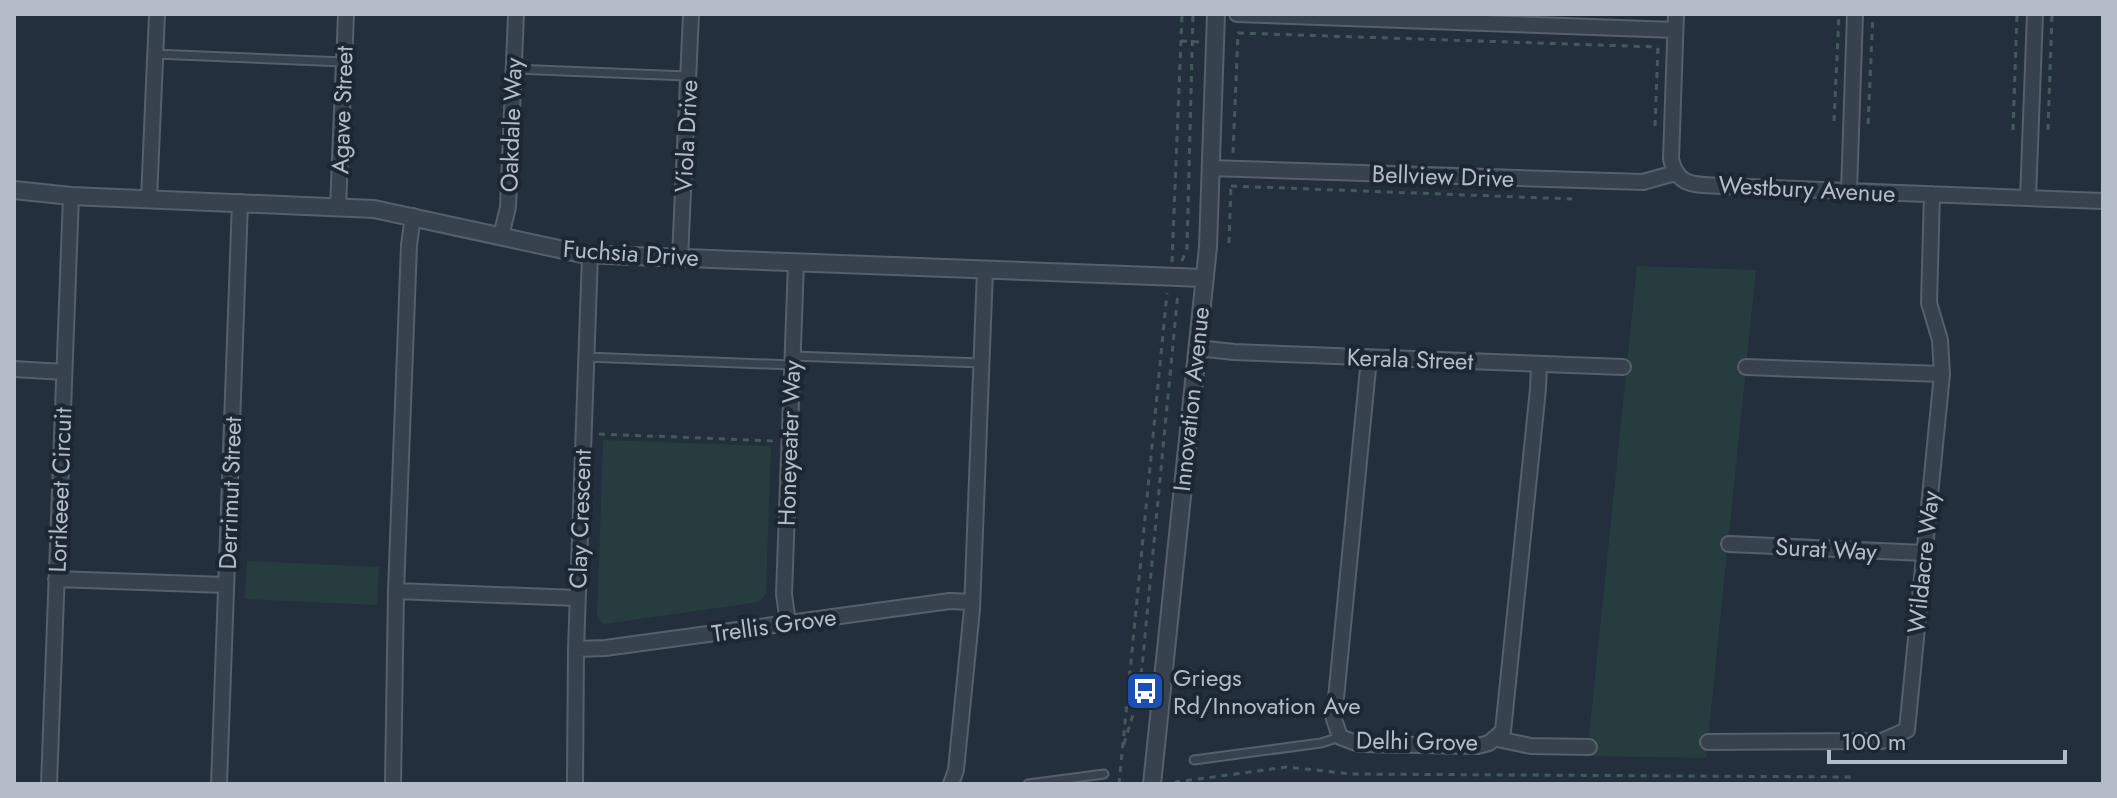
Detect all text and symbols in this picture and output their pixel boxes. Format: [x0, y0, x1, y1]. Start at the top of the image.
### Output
street label: Agave Street [322, 45, 362, 175]
street label: Oakdale Way [491, 57, 531, 193]
street label: Viola Drive [666, 79, 706, 193]
street label: Bellview Drive [1371, 156, 1515, 196]
street label: Westbury Avenue [1718, 167, 1896, 211]
street label: Fuchsia Drive [562, 231, 700, 275]
street label: Innovation Avenue [1164, 305, 1218, 493]
street label: Kerala Street [1346, 339, 1474, 379]
street label: Honeyeater Way [769, 359, 809, 526]
street label: Lorikeeet Circuit [40, 407, 80, 573]
street label: Derrimut Street [210, 416, 250, 570]
street label: Clay Crescent [560, 448, 600, 589]
street label: Wildacre Way [1898, 489, 1948, 635]
street label: Surat Way [1774, 529, 1878, 569]
street label: Trellis Grove [709, 599, 839, 651]
place label: Griegs Rd/Innovation Ave [1173, 660, 1361, 723]
bus stop icon: Griegs Rd/Innovation Ave [1124, 670, 1166, 712]
scale bar [1829, 714, 2065, 764]
street label: Delhi Grove [1356, 722, 1478, 760]
text: 100 m [1841, 724, 1907, 759]

